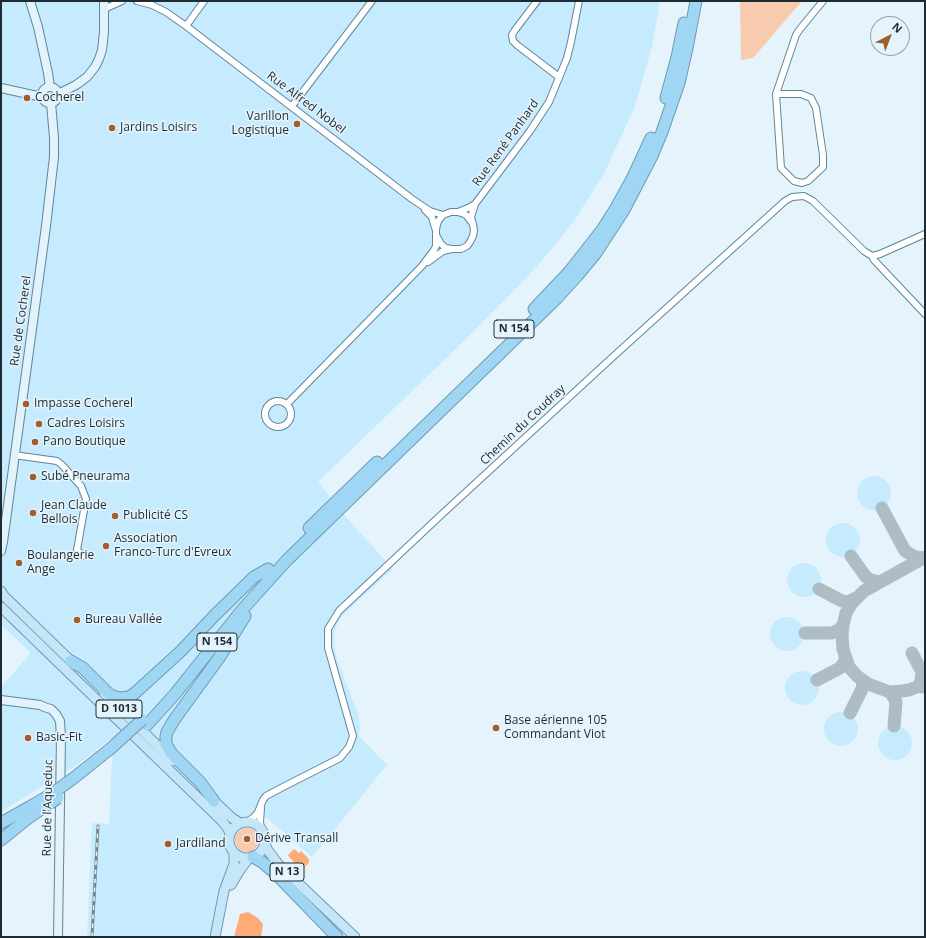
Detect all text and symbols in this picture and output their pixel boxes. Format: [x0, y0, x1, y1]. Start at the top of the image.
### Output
north arrow [870, 16, 910, 56]
text: N [889, 19, 906, 36]
street label: Rue Alfred Nobel [264, 69, 348, 137]
place label: Cocherel [35, 91, 84, 105]
marker: Cocherel [22, 93, 32, 103]
street label: Rue René Panhard [470, 97, 542, 189]
place label: Varillon Logistique [232, 110, 289, 138]
marker: Varillon Logistique [292, 119, 302, 129]
place label: Jardins Loisirs [120, 121, 197, 135]
marker: Jardins Loisirs [107, 123, 117, 133]
street label: Rue de Cocherel [8, 275, 34, 367]
road number: N 154 [494, 320, 534, 338]
street label: Chemin du Coudray [477, 382, 569, 468]
place label: Impasse Cocherel [34, 397, 133, 411]
marker: Impasse Cocherel [21, 399, 31, 409]
place label: Cadres Loisirs [47, 417, 125, 431]
marker: Cadres Loisirs [34, 419, 44, 429]
place label: Pano Boutique [43, 435, 126, 449]
marker: Pano Boutique [30, 437, 40, 447]
place label: Subé Pneurama [41, 470, 130, 484]
marker: Subé Pneurama [28, 472, 38, 482]
place label: Jean Claude Bellois [41, 499, 107, 527]
marker: Jean Claude Bellois [28, 508, 38, 518]
place label: Publicité CS [123, 509, 188, 523]
marker: Publicité CS [110, 511, 120, 521]
place label: Association Franco-Turc d'Evreux [114, 532, 232, 560]
marker: Association Franco-Turc d'Evreux [101, 541, 111, 551]
place label: Boulangerie Ange [27, 549, 94, 577]
marker: Boulangerie Ange [14, 558, 24, 568]
place label: Bureau Vallée [85, 613, 162, 627]
marker: Bureau Vallée [72, 615, 82, 625]
road number: N 154 [197, 633, 237, 651]
road number: D 1013 [96, 700, 142, 718]
place label: Base aérienne 105 Commandant Viot [504, 714, 607, 742]
marker: Base aérienne 105 Commandant Viot [491, 723, 501, 733]
place label: Basic-Fit [36, 731, 82, 745]
marker: Basic-Fit [23, 733, 33, 743]
street label: Rue de l'Aqueduc [40, 759, 56, 857]
place label: Dérive Transall [255, 832, 338, 846]
marker: Dérive Transall [242, 834, 252, 844]
place label: Jardiland [176, 837, 226, 851]
marker: Jardiland [163, 839, 173, 849]
road number: N 13 [270, 863, 304, 881]

